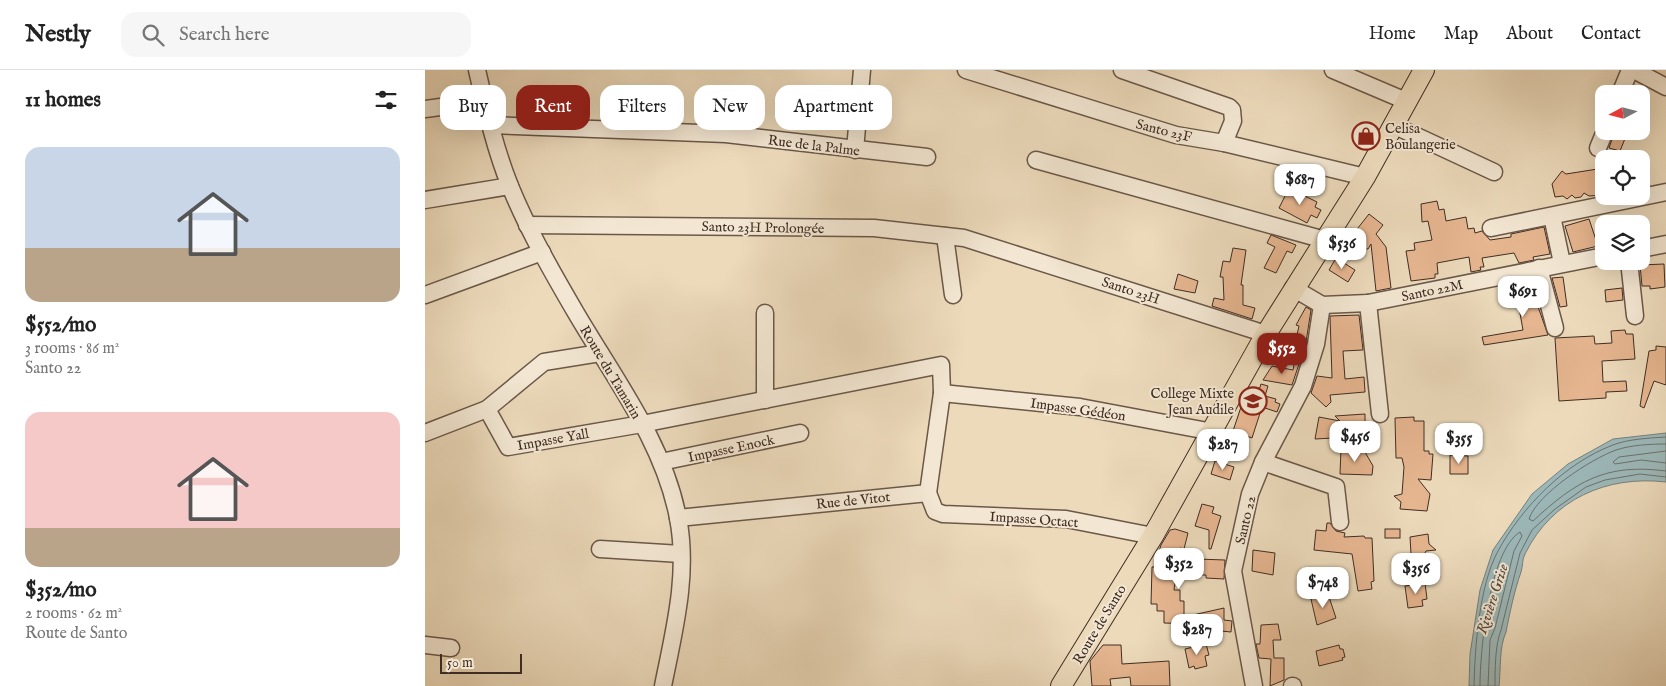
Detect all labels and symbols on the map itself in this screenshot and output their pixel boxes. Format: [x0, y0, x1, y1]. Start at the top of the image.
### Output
north arrow [1595, 85, 1650, 140]
street label: Santo 23F [1134, 115, 1194, 147]
place label: Celisa Boulangerie [1385, 120, 1456, 154]
shop icon: Celisa Boulangerie [1351, 121, 1381, 151]
street label: Rue de la Palme [767, 131, 861, 161]
pin: $687 [1270, 164, 1330, 206]
street label: Santo 23H Prolongée [701, 218, 825, 238]
pin: $536 [1312, 228, 1372, 270]
street label: Santo 23H [1099, 273, 1162, 309]
street label: Santo 22M [1400, 276, 1465, 306]
pin: $691 [1493, 276, 1553, 318]
street label: Route du Tamarin [575, 323, 645, 423]
pin: $552 [1252, 332, 1312, 375]
place label: College Mixte Jean Audile [1150, 385, 1235, 419]
school or university icon: College Mixte Jean Audile [1238, 386, 1268, 416]
street label: Impasse Gédéon [1029, 394, 1127, 426]
pin: $456 [1325, 420, 1385, 463]
pin: $355 [1429, 422, 1489, 465]
street label: Impasse Yall [516, 425, 591, 455]
pin: $287 [1193, 428, 1253, 471]
street label: Impasse Enock [686, 431, 777, 467]
street label: Rue de Vitot [815, 488, 891, 514]
street label: Santo 22 [1232, 494, 1260, 546]
street label: Impasse Octact [989, 508, 1079, 532]
pin: $352 [1149, 548, 1209, 590]
pin: $356 [1386, 552, 1446, 595]
water label: Rivière Grise [1472, 562, 1513, 637]
pin: $748 [1293, 566, 1353, 609]
street label: Route de Santo [1069, 581, 1131, 668]
pin: $287 [1167, 614, 1227, 656]
scale bar [440, 651, 523, 674]

